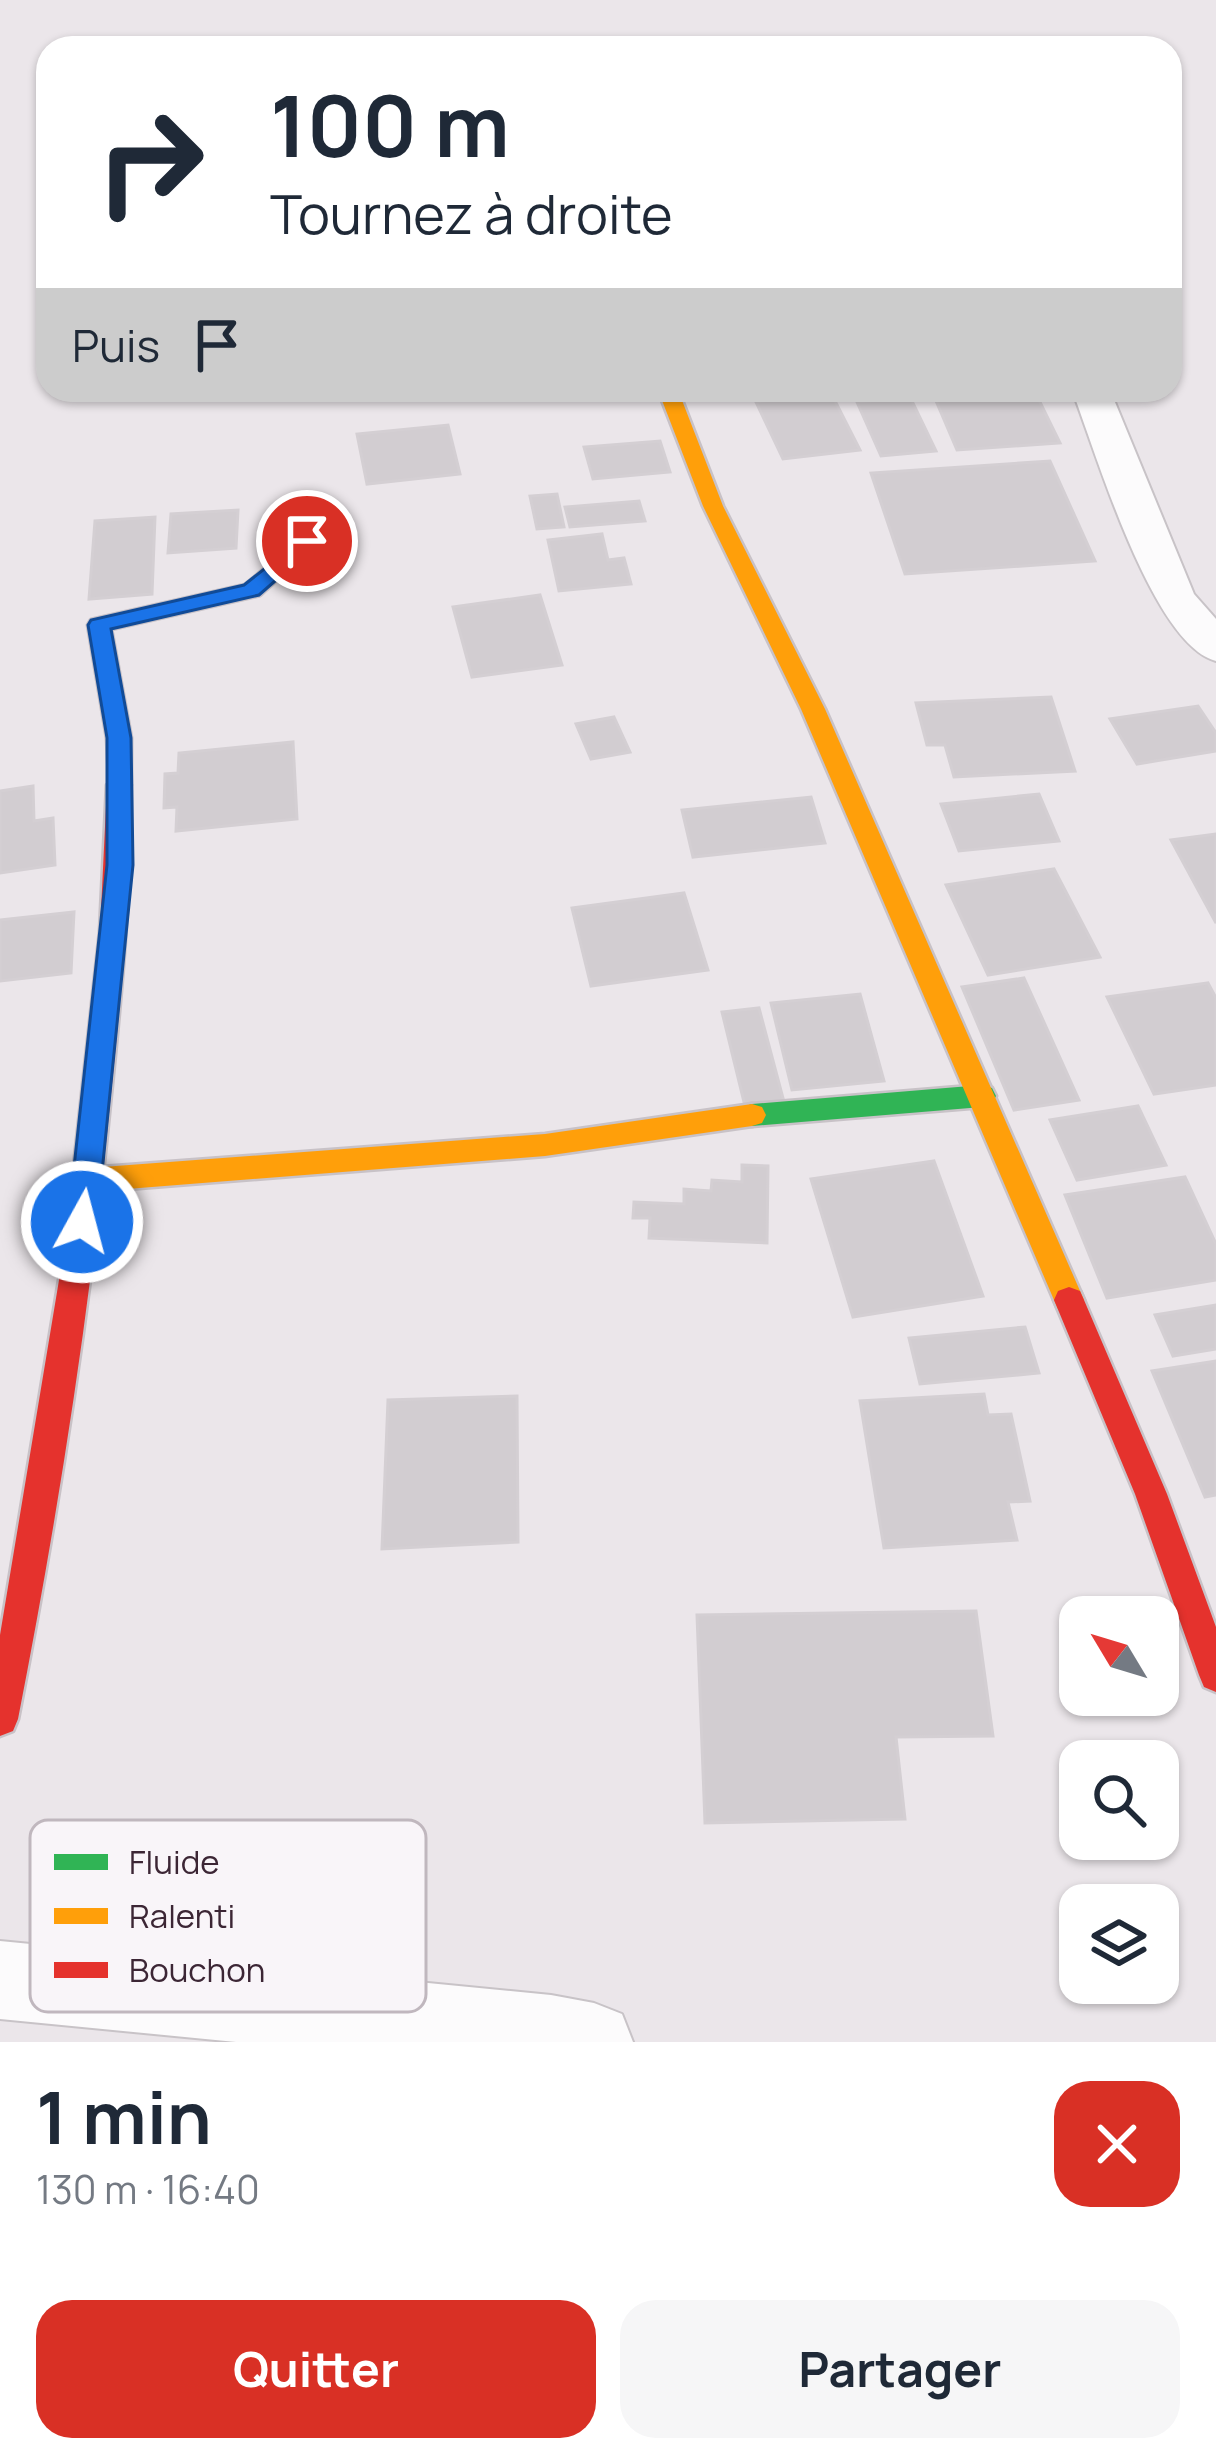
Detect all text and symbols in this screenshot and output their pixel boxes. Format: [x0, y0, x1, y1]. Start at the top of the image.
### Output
text: 100 m [270, 67, 510, 182]
icon: right [72, 84, 228, 240]
text: Tournez à droite [270, 176, 673, 250]
icon: arrive [184, 312, 250, 378]
text: Puis [72, 314, 160, 376]
pin [256, 490, 358, 592]
icon: arrive [274, 508, 340, 574]
position arrow [19, 1159, 145, 1285]
north arrow [1059, 1596, 1179, 1716]
map controls [1059, 1596, 1179, 2004]
button: search [1059, 1740, 1179, 1860]
legend [30, 1820, 426, 2012]
text: Fluide [129, 1839, 219, 1884]
button: layers [1059, 1884, 1179, 2004]
text: Ralenti [129, 1893, 235, 1938]
text: Bouchon [129, 1947, 265, 1992]
text: 1 min [36, 2067, 212, 2166]
button: close [1054, 2081, 1180, 2207]
text: 130 m · 16:40 [36, 2162, 260, 2216]
button: Quitter [36, 2300, 596, 2438]
button: Partager [620, 2300, 1180, 2438]

